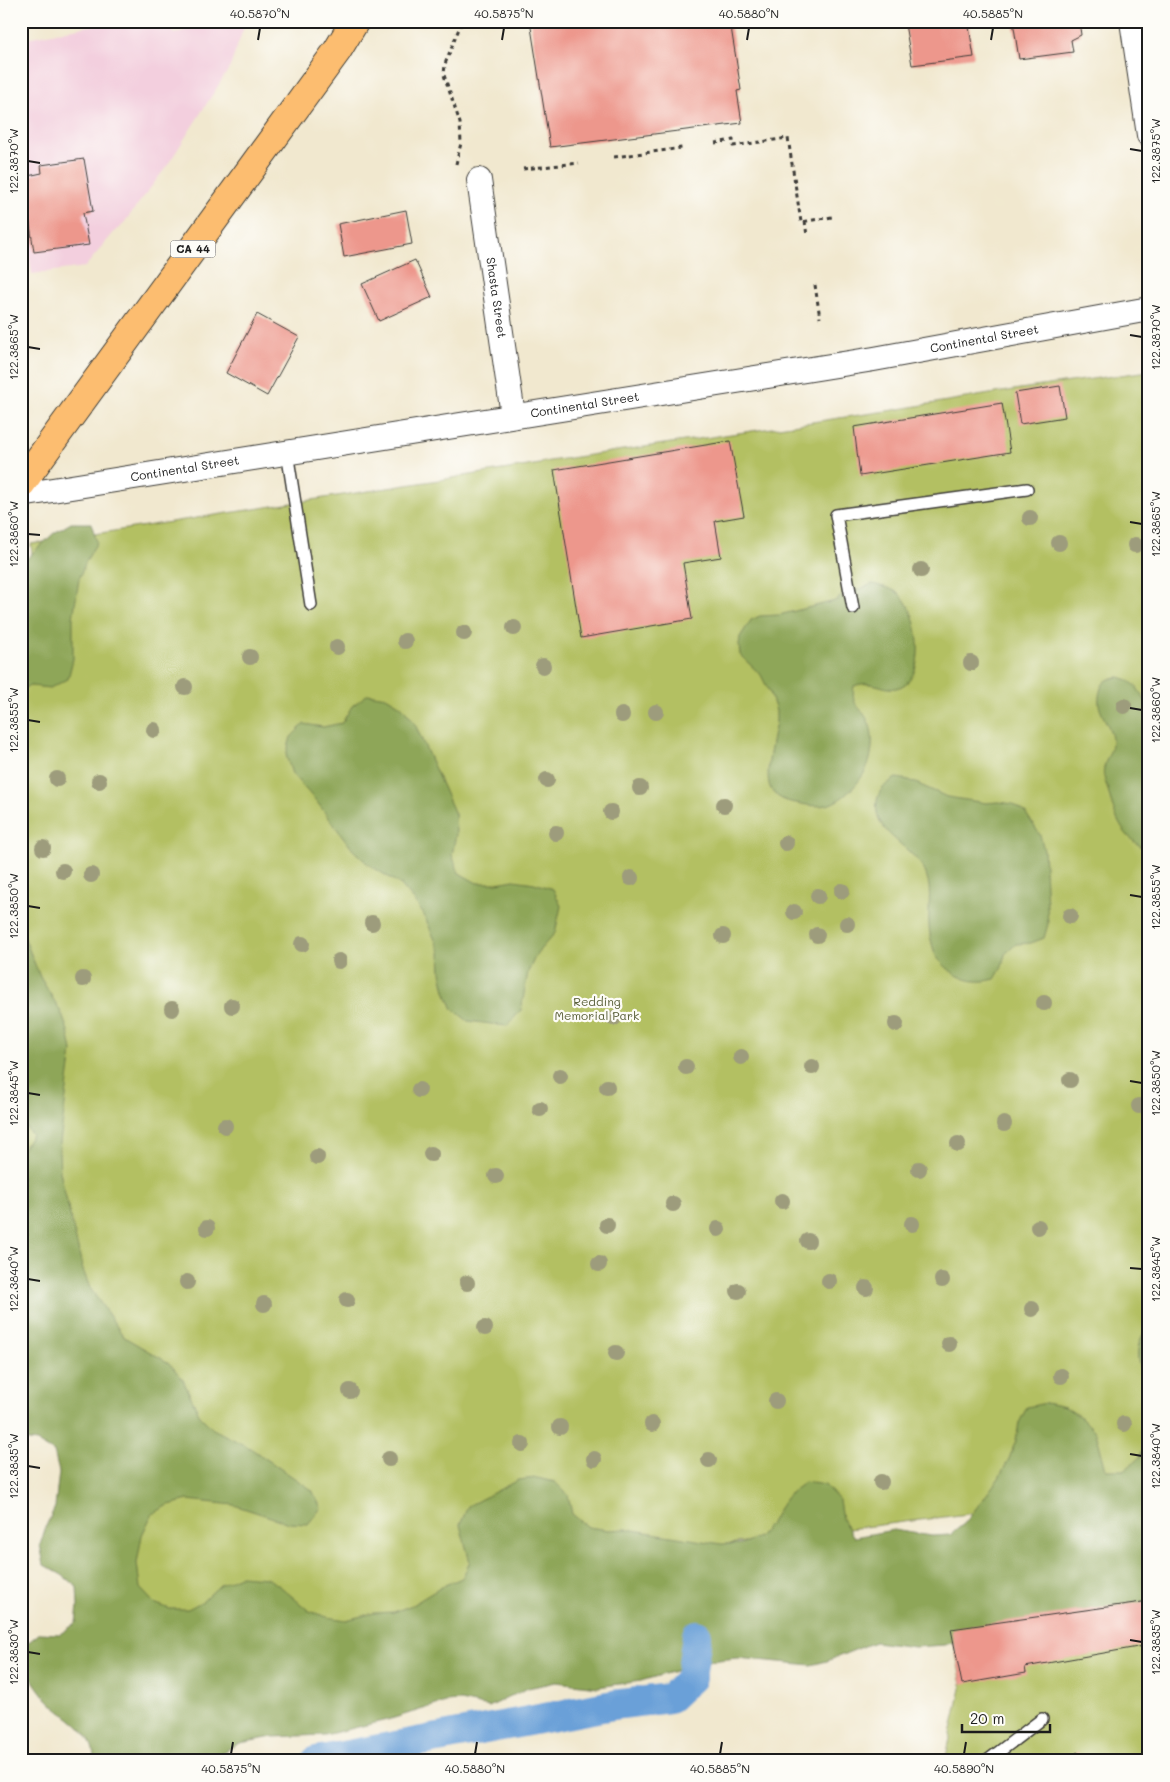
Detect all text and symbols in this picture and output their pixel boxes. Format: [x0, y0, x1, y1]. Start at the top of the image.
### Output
text: 40.5870°N [230, 5, 290, 21]
text: 40.5875°N [474, 5, 534, 21]
text: 40.5880°N [719, 5, 779, 21]
text: 40.5885°N [963, 5, 1023, 21]
text: 122.3875°W [1147, 118, 1163, 184]
text: 122.3870°W [5, 128, 21, 194]
road number: CA 44 [170, 240, 216, 258]
street label: Shasta Street [483, 256, 511, 339]
text: 122.3870°W [1147, 304, 1163, 370]
text: 122.3865°W [5, 314, 21, 380]
street label: Continental Street [929, 320, 1040, 356]
street label: Continental Street [529, 388, 640, 421]
street label: Continental Street [129, 451, 240, 484]
text: 122.3865°W [1147, 491, 1163, 557]
text: 122.3860°W [5, 501, 21, 567]
text: 122.3860°W [1147, 677, 1163, 743]
text: 122.3855°W [5, 687, 21, 753]
text: 122.3855°W [1147, 864, 1163, 930]
text: 122.3850°W [5, 873, 21, 939]
park label: Redding Memorial Park [555, 993, 639, 1023]
text: 122.3850°W [1147, 1050, 1163, 1116]
text: 122.3845°W [5, 1060, 21, 1126]
text: 122.3845°W [1147, 1236, 1163, 1302]
text: 122.3840°W [5, 1246, 21, 1312]
text: 122.3840°W [1147, 1423, 1163, 1489]
text: 122.3835°W [5, 1433, 21, 1499]
text: 122.3835°W [1147, 1609, 1163, 1675]
text: 122.3830°W [5, 1619, 21, 1685]
scale bar [962, 1702, 1050, 1734]
text: 20 m [970, 1708, 1004, 1728]
text: 40.5875°N [201, 1760, 261, 1776]
text: 40.5880°N [445, 1760, 505, 1776]
text: 40.5885°N [690, 1760, 750, 1776]
text: 40.5890°N [934, 1760, 994, 1776]

